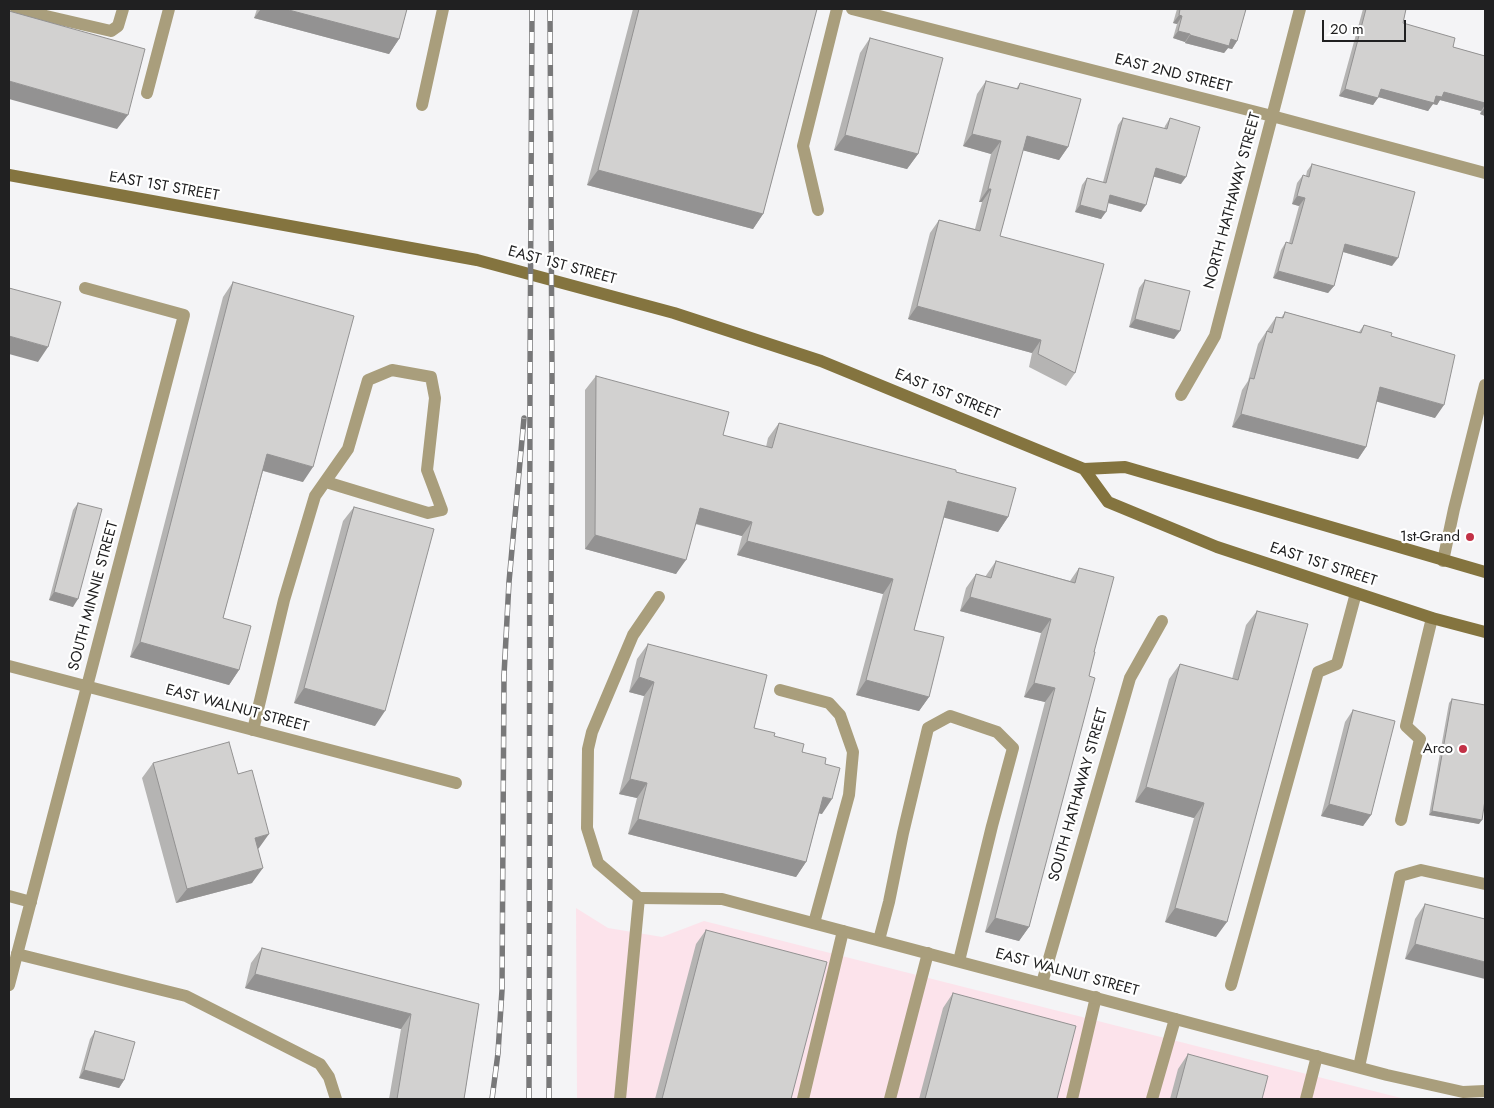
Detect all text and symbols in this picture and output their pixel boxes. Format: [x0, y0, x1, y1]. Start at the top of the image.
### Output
scale bar [1324, 10, 1408, 42]
text: 20 m [1330, 18, 1364, 40]
street label: EAST 2ND STREET [1113, 51, 1233, 97]
street label: NORTH HATHAWAY STREET [1201, 111, 1265, 291]
street label: EAST 1ST STREET [108, 168, 220, 206]
street label: EAST 1ST STREET [506, 243, 618, 289]
street label: EAST 1ST STREET [892, 366, 1002, 424]
street label: SOUTH MINNIE STREET [65, 519, 123, 673]
place label: 1st-Grand [1400, 528, 1460, 546]
marker: 1st-Grand [1464, 531, 1476, 543]
street label: EAST 1ST STREET [1267, 539, 1379, 591]
street label: EAST WALNUT STREET [163, 681, 311, 737]
street label: SOUTH HATHAWAY STREET [1046, 706, 1112, 884]
place label: Arco [1423, 740, 1453, 758]
marker: Arco [1457, 743, 1469, 755]
street label: EAST WALNUT STREET [993, 945, 1141, 1001]

